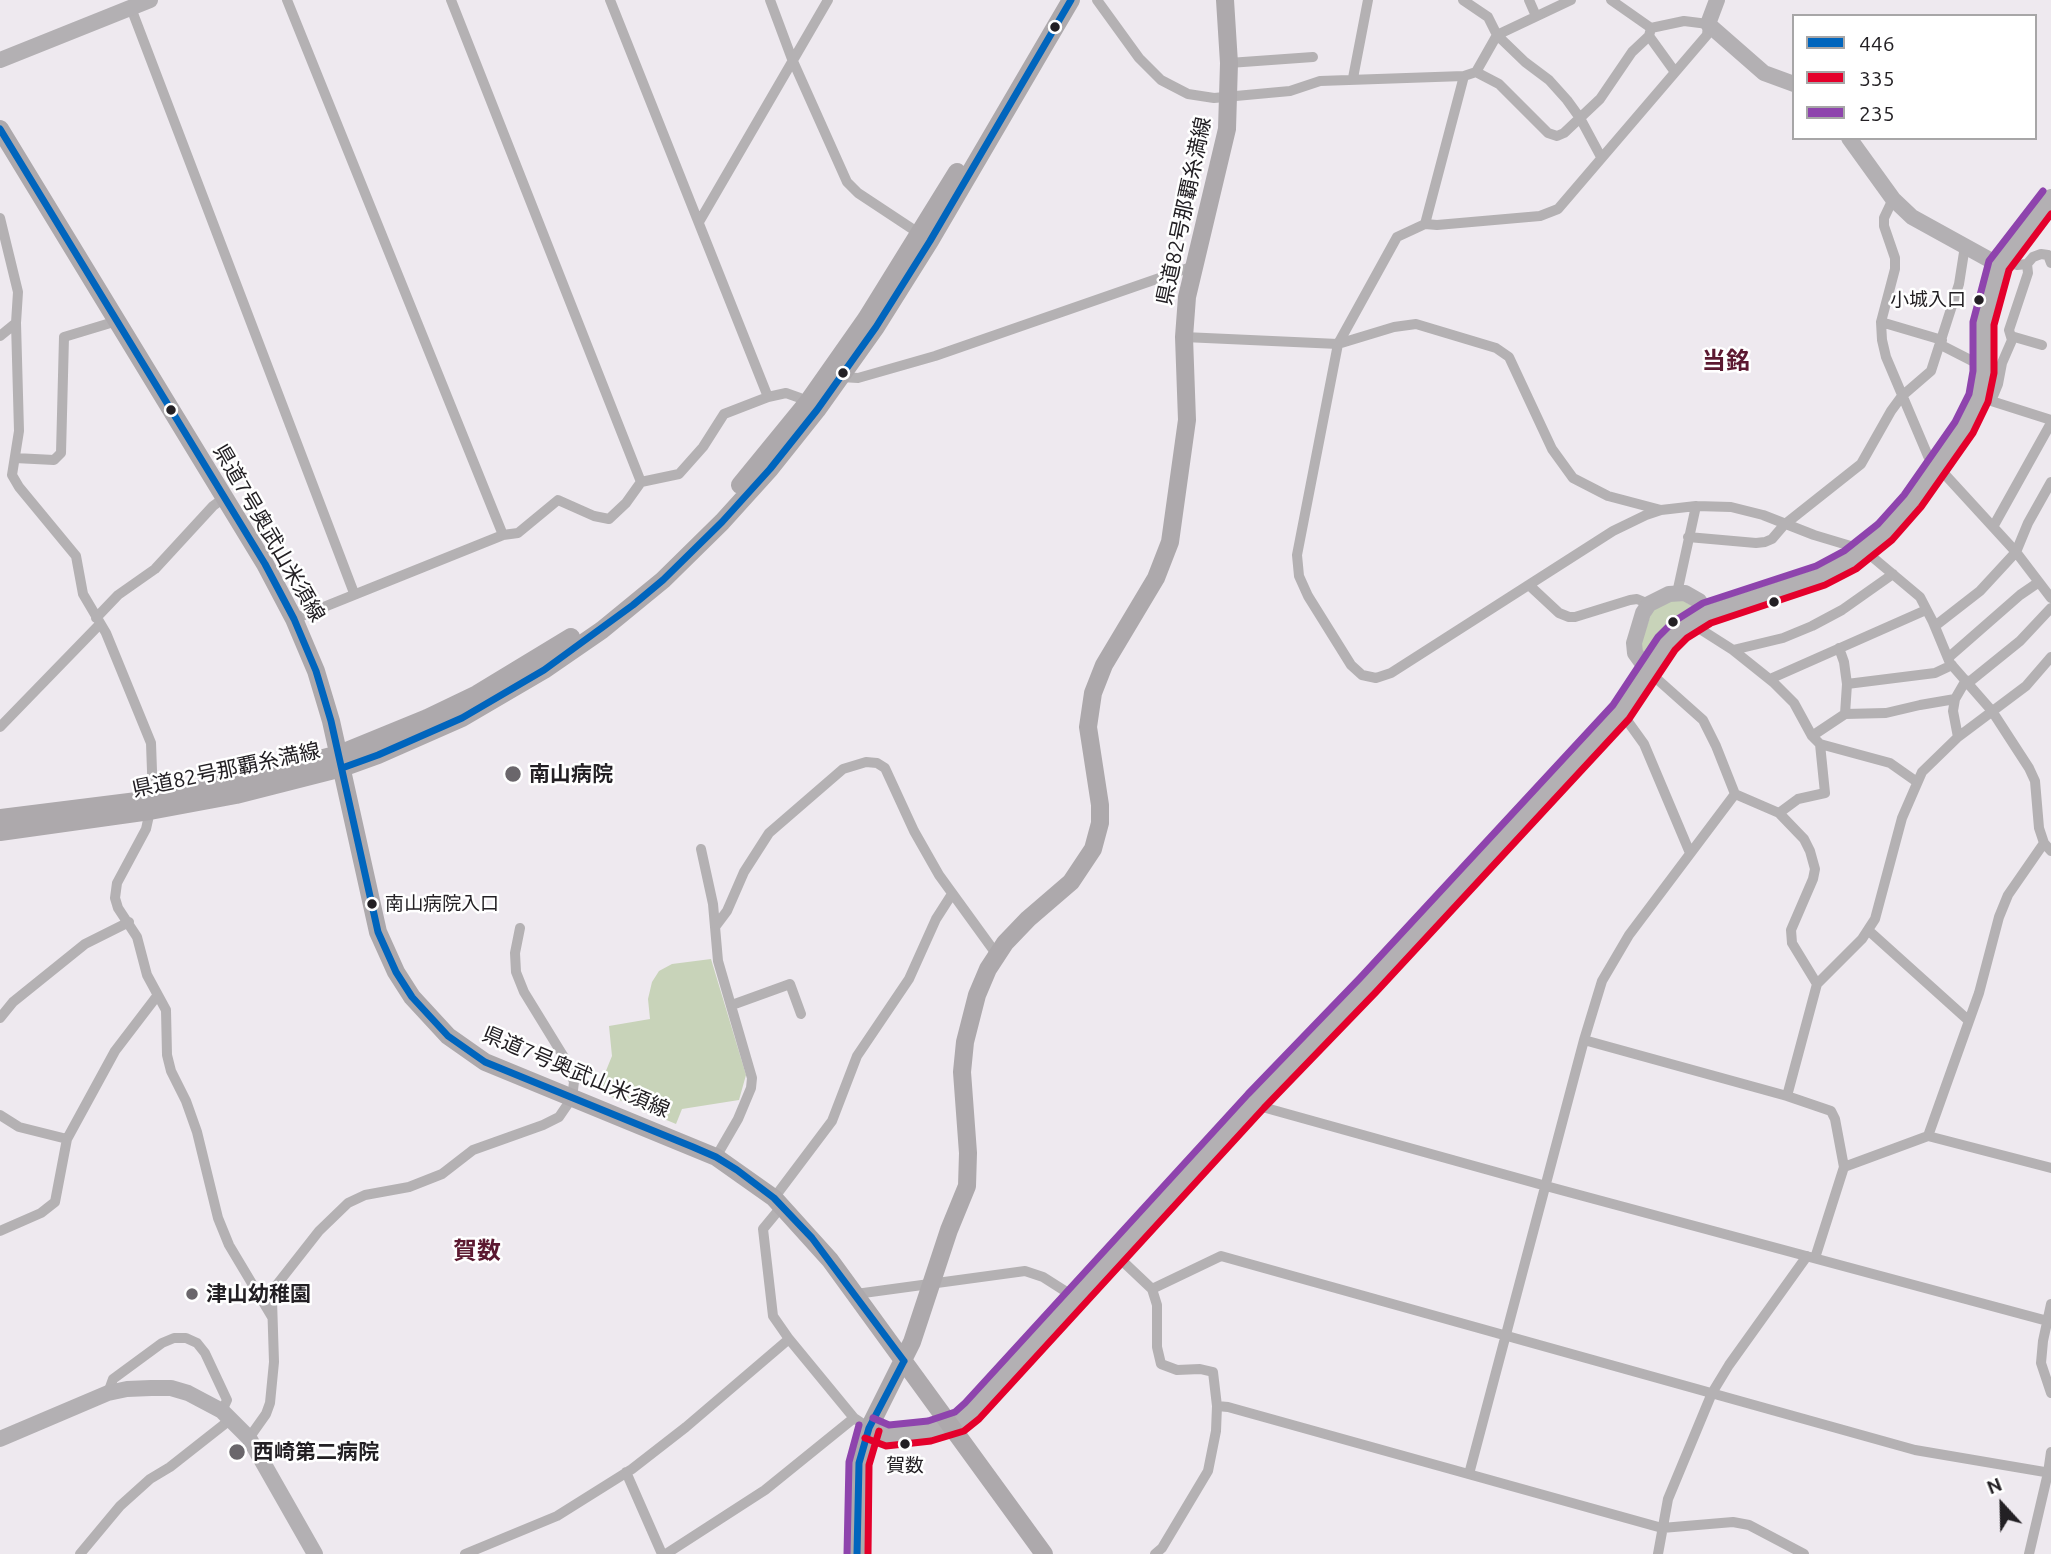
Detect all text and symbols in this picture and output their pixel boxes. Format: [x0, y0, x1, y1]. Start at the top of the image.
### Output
legend [1792, 14, 2037, 140]
unlabelled marker [1048, 20, 1062, 34]
text: 446 [1859, 31, 1895, 55]
text: 335 [1859, 66, 1895, 90]
text: 235 [1859, 101, 1895, 125]
street label: 県道82号那覇糸満線 [1152, 115, 1216, 307]
place label: 小城入口 [1890, 289, 1966, 311]
marker: 小城入口 [1972, 293, 1986, 307]
district label: 当銘 [1702, 347, 1750, 375]
unlabelled marker [836, 366, 850, 380]
unlabelled marker [164, 403, 178, 417]
street label: 県道7号奥武山米須線 [208, 440, 330, 626]
unlabelled marker [1767, 595, 1781, 609]
unlabelled marker [1666, 615, 1680, 629]
street label: 県道82号那覇糸満線 [130, 738, 322, 802]
place label: 南山病院 [529, 761, 613, 787]
marker: 南山病院 [503, 764, 523, 784]
place label: 南山病院入口 [385, 893, 499, 915]
marker: 南山病院入口 [365, 897, 379, 911]
street label: 県道7号奥武山米須線 [479, 1021, 673, 1123]
district label: 賀数 [453, 1237, 501, 1265]
place label: 津山幼稚園 [206, 1281, 311, 1307]
marker: 津山幼稚園 [184, 1286, 200, 1302]
marker: 賀数 [898, 1437, 912, 1451]
place label: 西崎第二病院 [253, 1439, 379, 1465]
marker: 西崎第二病院 [227, 1442, 247, 1462]
place label: 賀数 [886, 1455, 924, 1477]
north arrow [1967, 1470, 2037, 1540]
text: N [1983, 1473, 2005, 1498]

